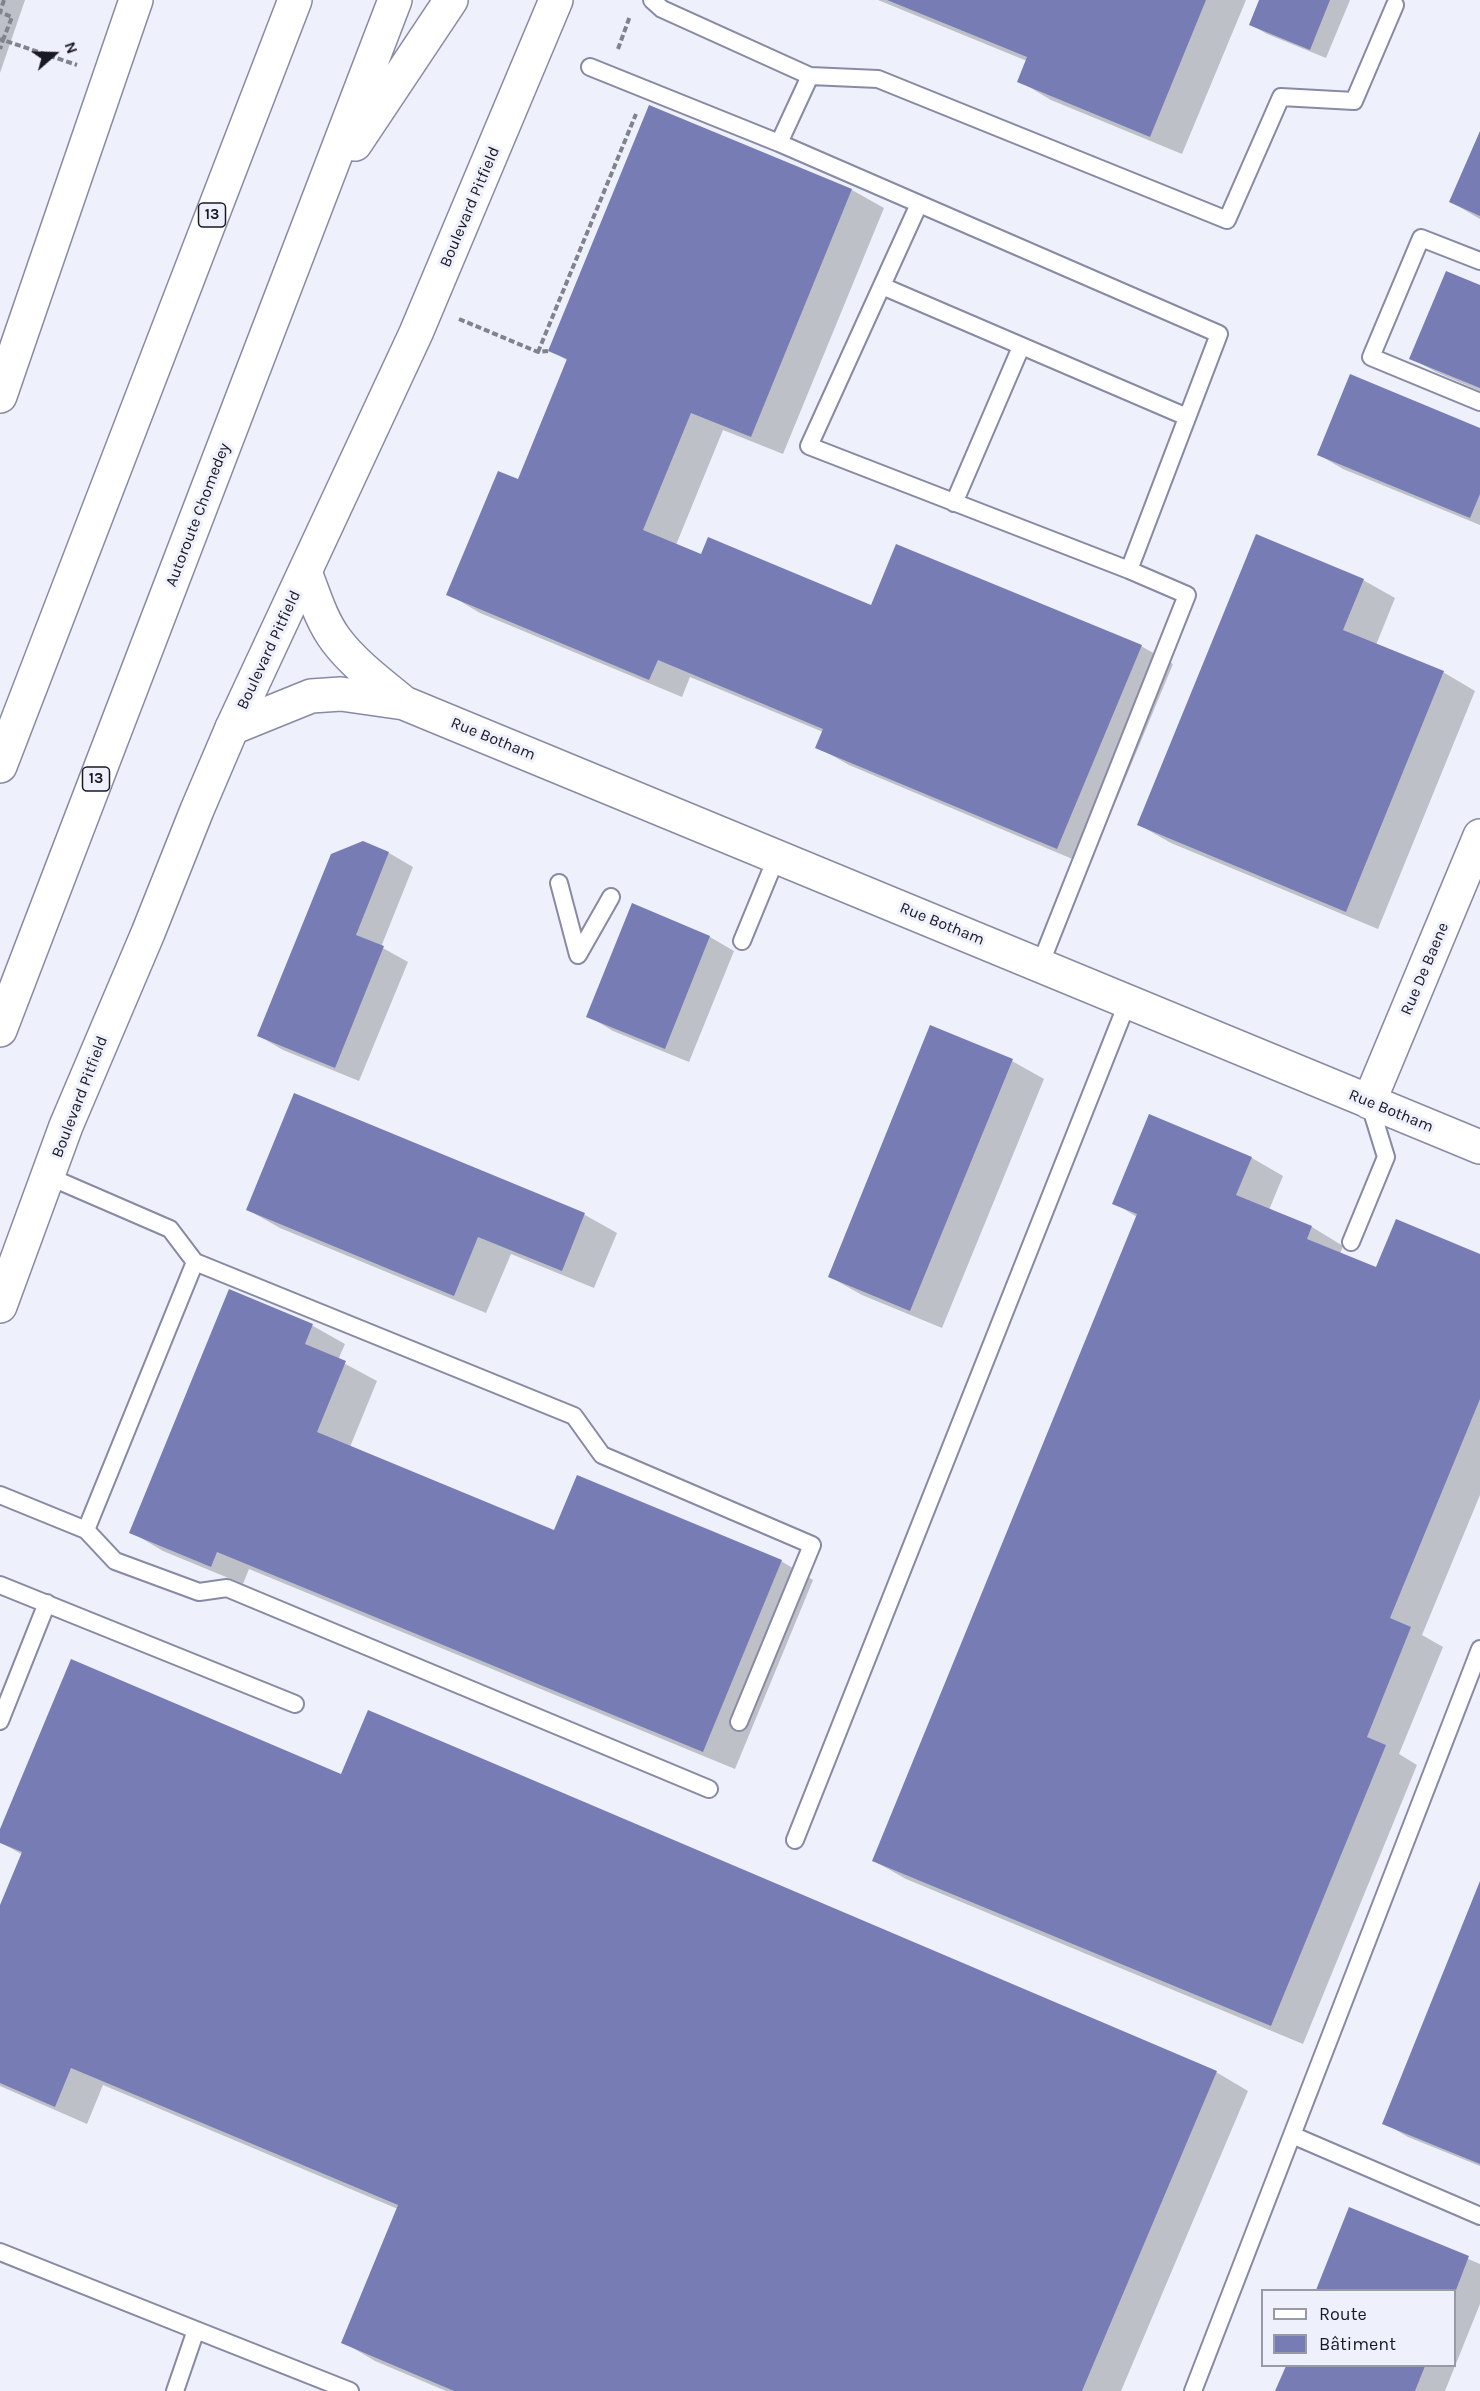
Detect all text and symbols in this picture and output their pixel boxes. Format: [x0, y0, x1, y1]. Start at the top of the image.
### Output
north arrow [24, 24, 84, 84]
text: N [60, 39, 82, 56]
street label: Boulevard Pitfield [436, 144, 504, 270]
road number: 13 [198, 203, 226, 227]
street label: Autoroute Chomedey [162, 440, 234, 590]
street label: Boulevard Pitfield [233, 587, 305, 713]
street label: Rue Botham [448, 713, 538, 765]
road number: 13 [82, 767, 110, 791]
street label: Rue Botham [897, 898, 987, 950]
street label: Rue De Baene [1397, 920, 1453, 1018]
street label: Boulevard Pitfield [48, 1033, 112, 1161]
street label: Rue Botham [1346, 1085, 1436, 1137]
legend [1261, 2289, 1456, 2367]
text: Route [1319, 2303, 1367, 2325]
text: Bâtiment [1319, 2333, 1396, 2355]

